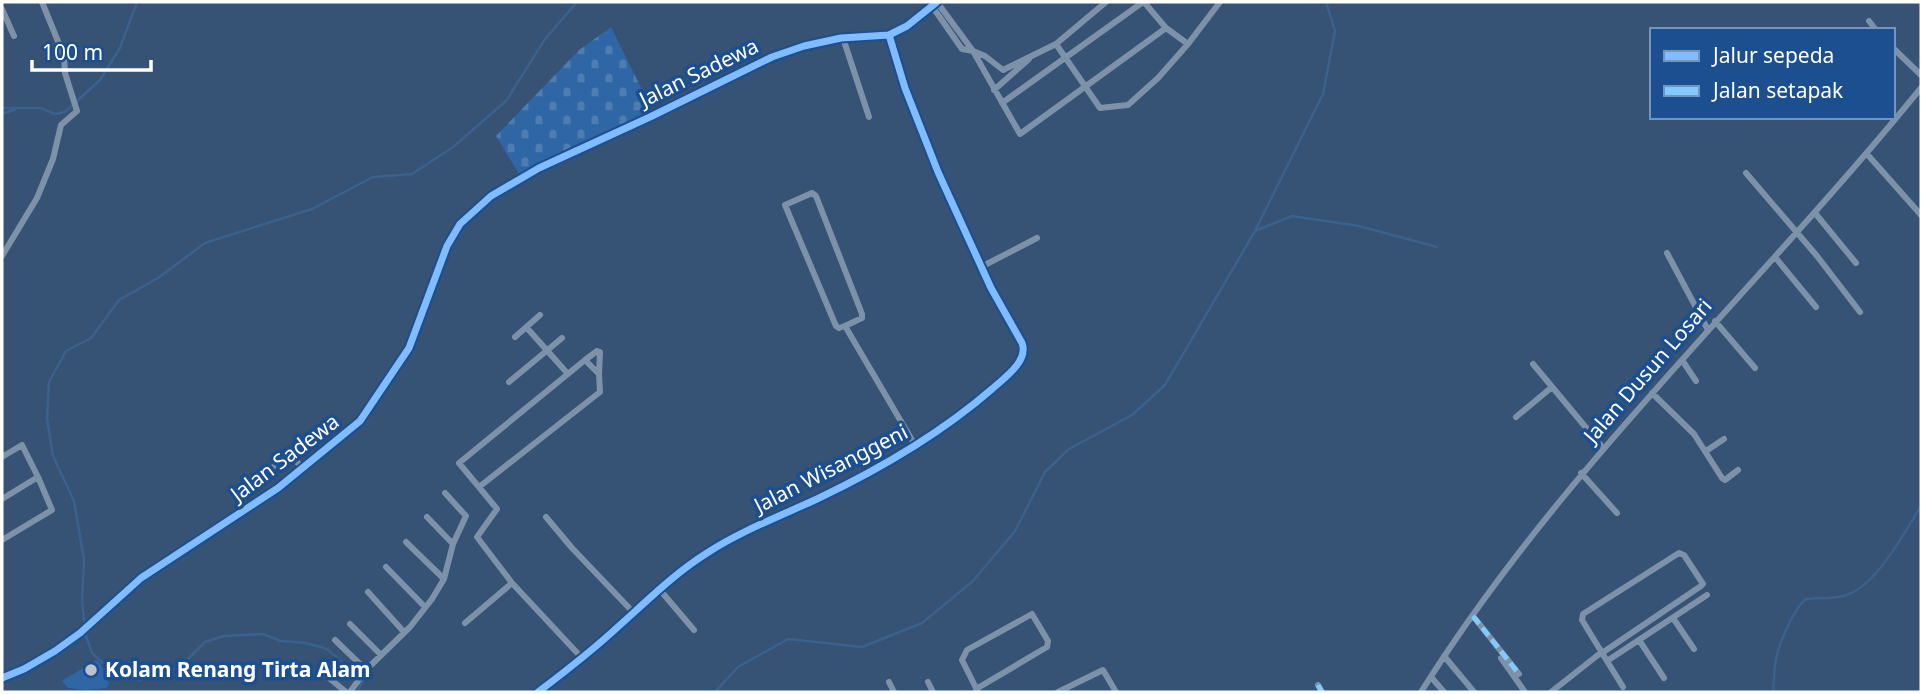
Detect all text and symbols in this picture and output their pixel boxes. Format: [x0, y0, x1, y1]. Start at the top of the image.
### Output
scale bar [32, 28, 150, 72]
legend [1650, 28, 1895, 119]
street label: Jalan Sadewa [633, 31, 763, 114]
text: 100 m [42, 38, 103, 66]
text: Jalur sepeda [1711, 41, 1834, 69]
text: Jalan setapak [1711, 76, 1844, 104]
street label: Jalan Dusun Losari [1575, 292, 1718, 450]
street label: Jalan Sadewa [223, 407, 344, 508]
street label: Jalan Wisanggeni [747, 417, 912, 520]
place label: Kolam Renang Tirta Alam [105, 655, 371, 683]
marker: Kolam Renang Tirta Alam [83, 662, 99, 678]

